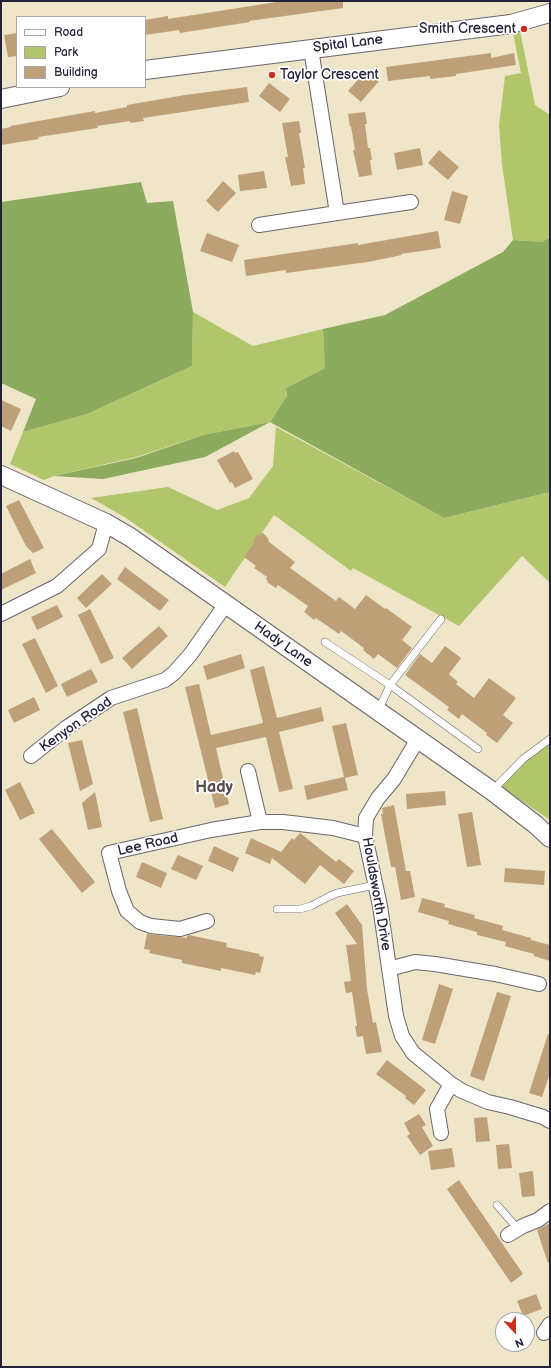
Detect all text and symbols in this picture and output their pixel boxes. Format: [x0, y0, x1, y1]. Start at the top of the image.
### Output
legend [16, 16, 146, 88]
place label: Smith Crescent [419, 21, 516, 37]
marker: Smith Crescent [519, 24, 529, 34]
text: Road [54, 25, 83, 40]
street label: Spital Lane [312, 31, 384, 57]
text: Park [54, 45, 78, 60]
text: Building [54, 65, 98, 80]
place label: Taylor Crescent [280, 67, 379, 83]
marker: Taylor Crescent [267, 70, 277, 80]
street label: Hady Lane [250, 619, 316, 671]
street label: Kenyon Road [37, 694, 115, 756]
district label: Hady [195, 778, 233, 798]
street label: Lee Road [116, 830, 180, 860]
street label: Houldsworth Drive [358, 836, 394, 952]
north arrow [495, 1312, 535, 1352]
text: N [513, 1335, 526, 1350]

